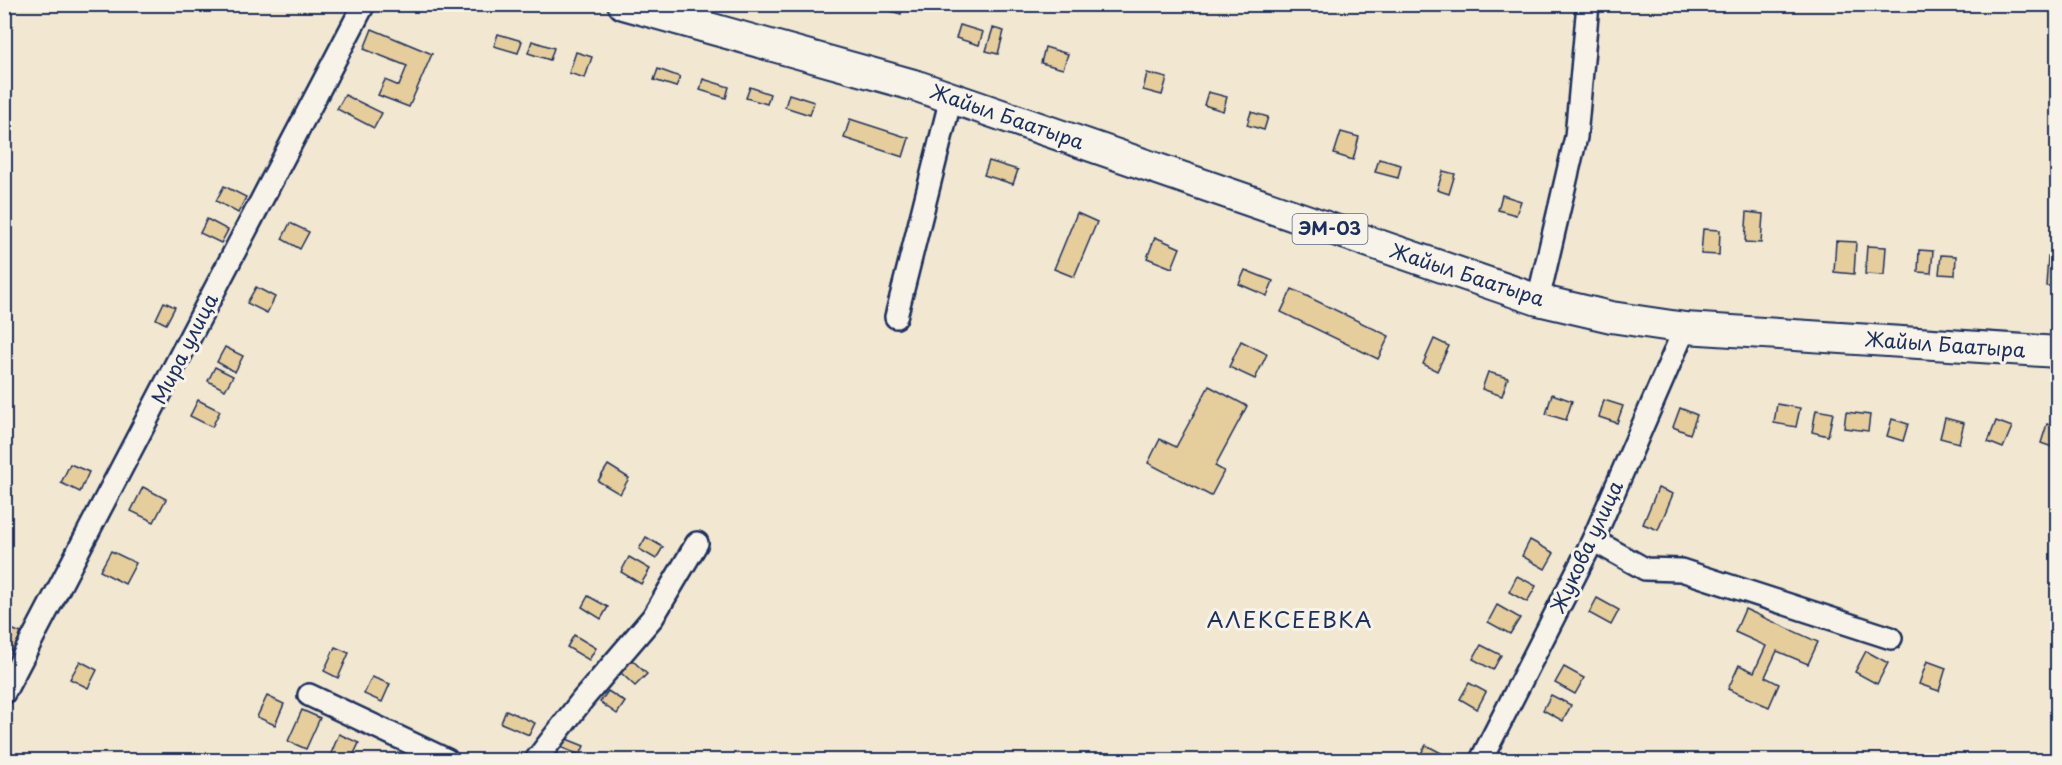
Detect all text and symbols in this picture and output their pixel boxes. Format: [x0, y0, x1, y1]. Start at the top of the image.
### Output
street label: Жайыл Баатыра [926, 76, 1089, 157]
road number: ЭМ-03 [1292, 214, 1368, 244]
street label: Жайыл Баатыра [1386, 235, 1549, 313]
street label: Мира улица [143, 288, 225, 409]
street label: Жайыл Баатыра [1864, 323, 2027, 365]
street label: Жукова улица [1542, 475, 1630, 618]
district label: АЛЕКСЕЕВКА [1207, 602, 1373, 635]

